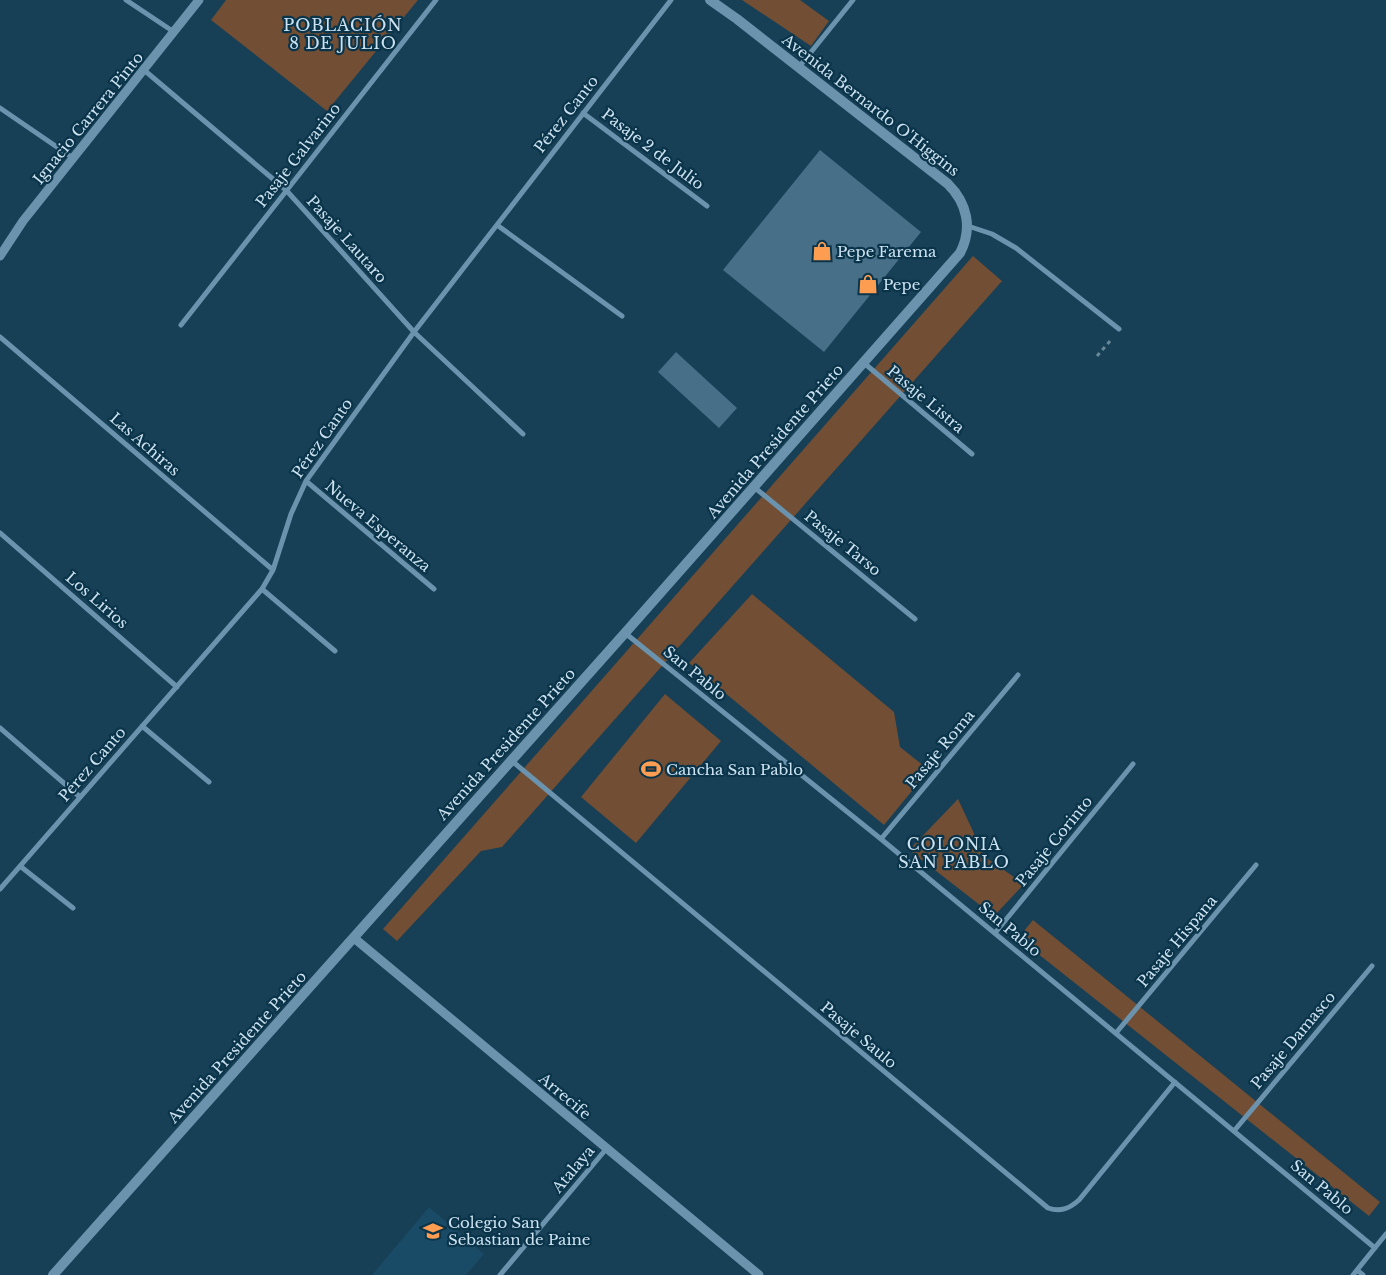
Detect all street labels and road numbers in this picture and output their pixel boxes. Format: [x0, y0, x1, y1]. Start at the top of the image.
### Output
street label: Avenida Bernardo O'Higgins [778, 29, 964, 180]
street label: Ignacio Carrera Pinto [29, 48, 147, 188]
street label: Pérez Canto [530, 71, 602, 156]
street label: Pasaje Galvarino [251, 99, 345, 211]
street label: Pasaje 2 de Julio [598, 104, 708, 194]
street label: Pasaje Lautaro [303, 191, 391, 287]
street label: Avenida Presidente Prieto [702, 360, 847, 523]
street label: Pasaje Listra [884, 361, 969, 437]
street label: Pérez Canto [288, 394, 357, 481]
street label: Las Achiras [106, 408, 184, 480]
street label: Nueva Esperanza [321, 476, 435, 576]
street label: Pasaje Tarso [801, 506, 885, 580]
street label: Los Lirios [62, 568, 132, 632]
street label: San Pablo [660, 642, 730, 704]
street label: Avenida Presidente Prieto [432, 664, 580, 825]
street label: Pasaje Roma [902, 705, 979, 792]
street label: Pérez Canto [54, 723, 130, 805]
street label: Pasaje Corinto [1012, 792, 1096, 890]
street label: Pasaje Hispana [1133, 891, 1221, 991]
street label: San Pablo [975, 897, 1045, 961]
street label: Avenida Presidente Prieto [163, 967, 311, 1128]
street label: Pasaje Damasco [1247, 987, 1339, 1093]
street label: Pasaje Saulo [817, 998, 901, 1073]
street label: Arrecife [534, 1068, 595, 1123]
street label: Atalaya [547, 1141, 599, 1197]
street label: San Pablo [1287, 1155, 1357, 1219]

